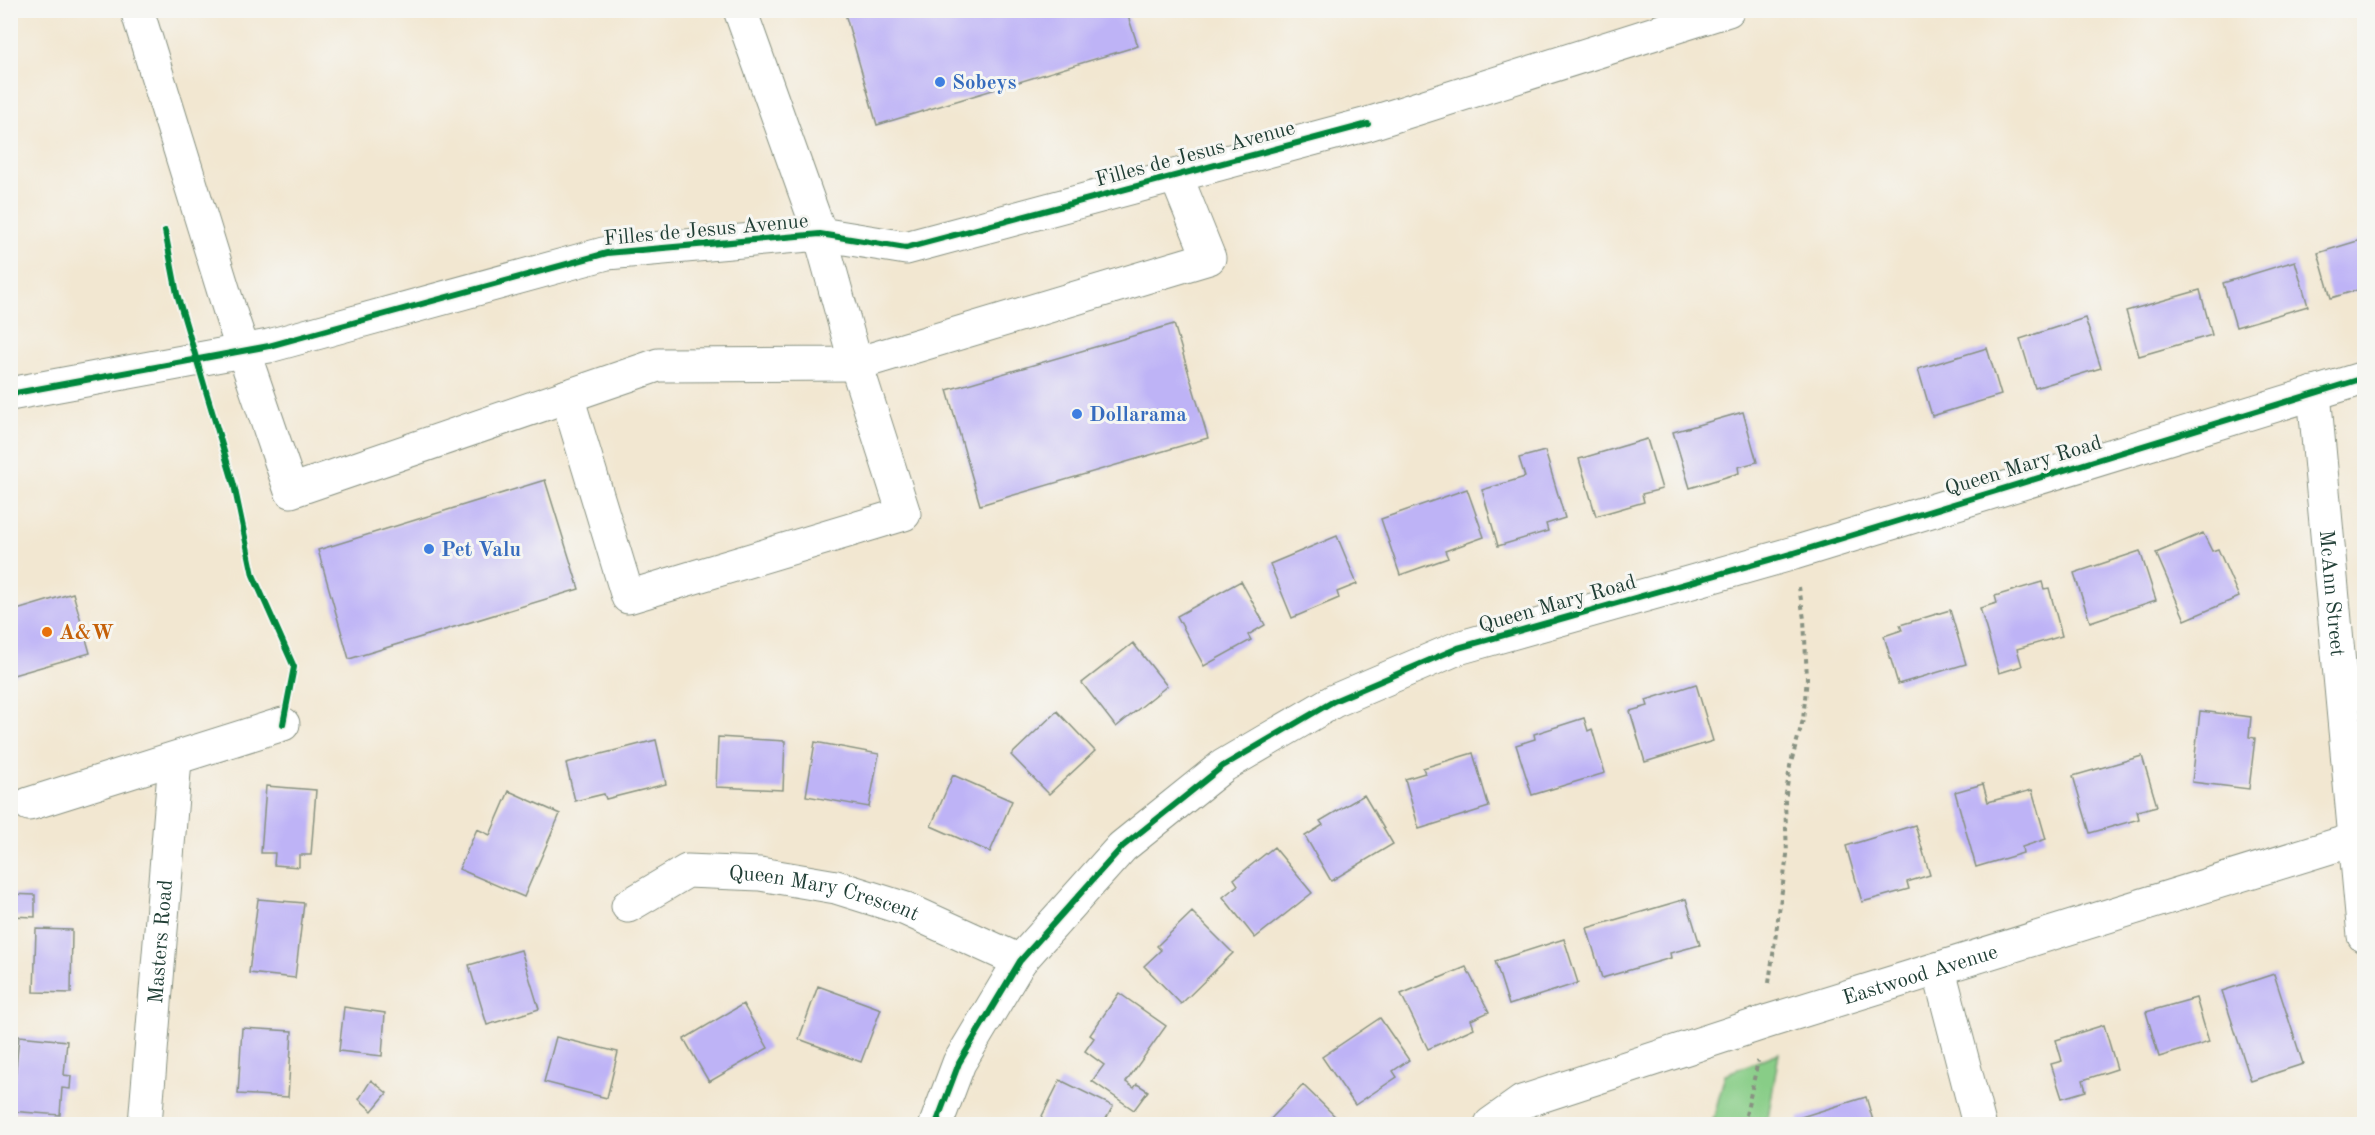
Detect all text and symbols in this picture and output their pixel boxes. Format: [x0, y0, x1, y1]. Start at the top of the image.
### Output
place label: Sobeys [952, 73, 1017, 94]
marker: Sobeys [933, 75, 947, 89]
street label: Filles de Jesus Avenue [1093, 118, 1297, 191]
street label: Filles de Jesus Avenue [603, 211, 809, 250]
place label: Dollarama [1089, 405, 1187, 426]
marker: Dollarama [1070, 407, 1084, 421]
street label: Queen Mary Road [1943, 433, 2104, 500]
street label: McAnn Street [2315, 529, 2347, 658]
place label: Pet Valu [441, 540, 521, 561]
marker: Pet Valu [422, 542, 436, 556]
street label: Queen Mary Road [1476, 572, 1639, 637]
place label: A&W [59, 623, 114, 644]
marker: A&W [40, 625, 54, 639]
street label: Queen Mary Crescent [728, 864, 922, 925]
street label: Masters Road [146, 879, 177, 1005]
street label: Eastwood Avenue [1840, 942, 2000, 1010]

